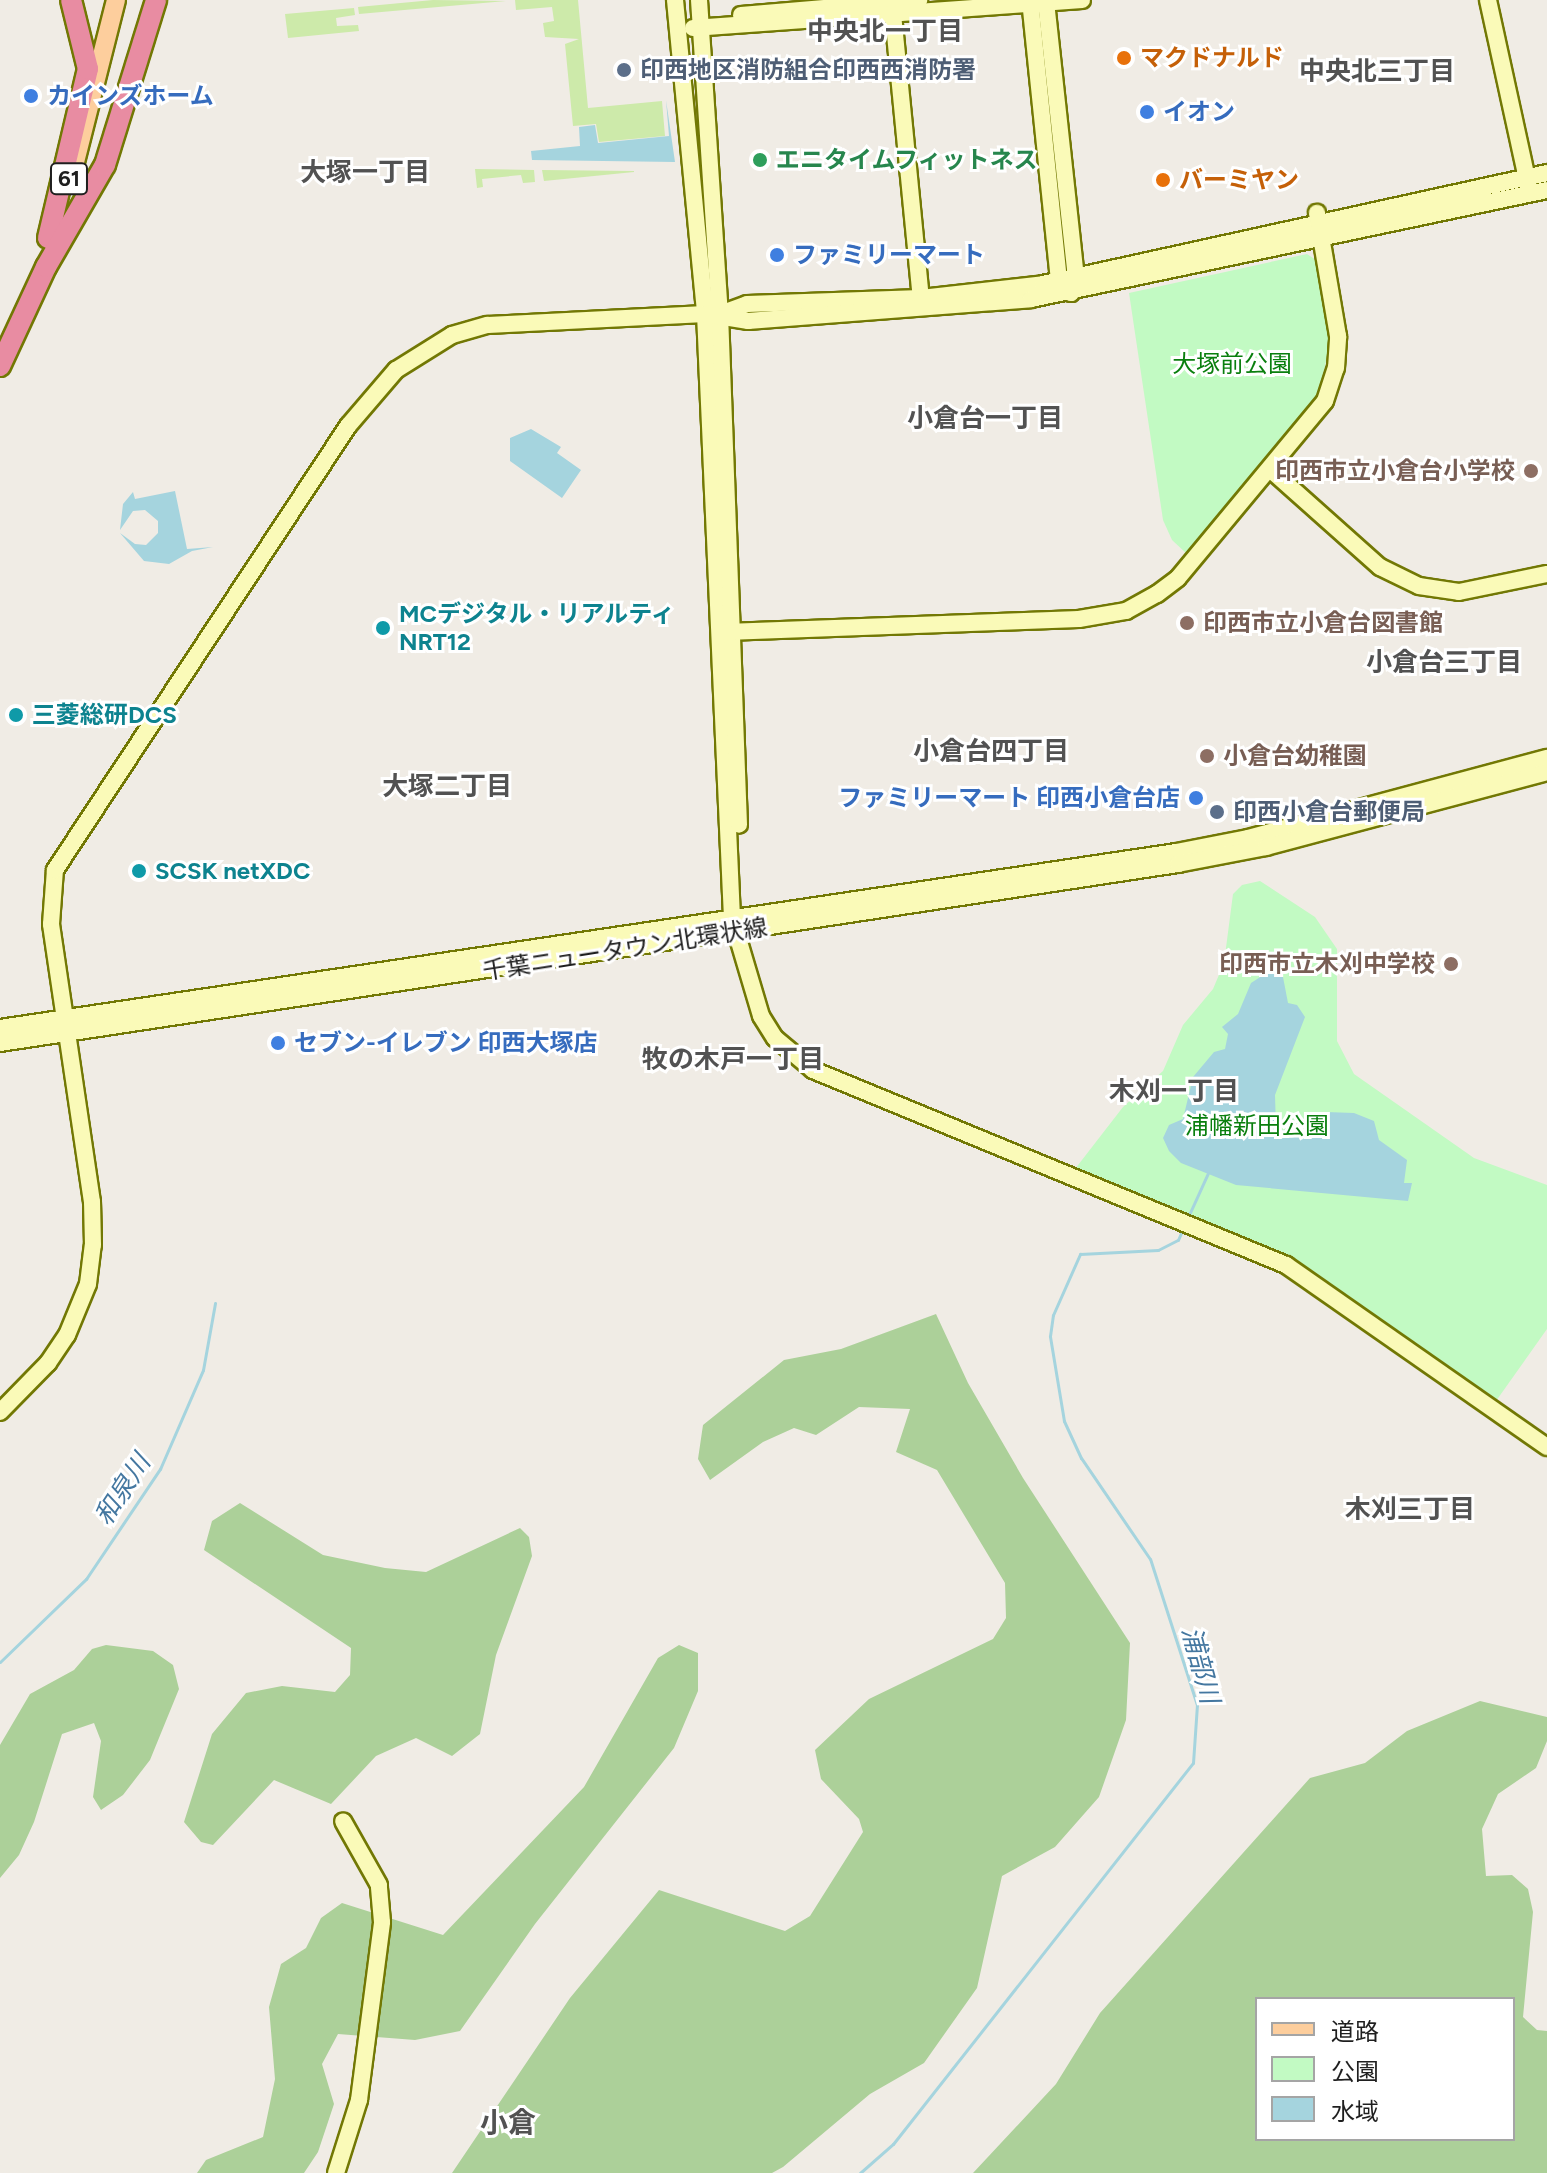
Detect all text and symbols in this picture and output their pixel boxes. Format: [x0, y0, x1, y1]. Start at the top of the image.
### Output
district label: 中央北一丁目 [807, 16, 963, 48]
place label: マクドナルド [1140, 44, 1284, 72]
marker: マクドナルド [1115, 49, 1133, 67]
place label: 印西地区消防組合印西西消防署 [640, 56, 976, 84]
district label: 中央北三丁目 [1299, 56, 1455, 88]
marker: 印西地区消防組合印西西消防署 [615, 61, 633, 79]
place label: カインズホーム [47, 82, 215, 110]
marker: カインズホーム [22, 87, 40, 105]
place label: イオン [1163, 98, 1235, 126]
marker: イオン [1138, 103, 1156, 121]
place label: エニタイムフィットネス [776, 146, 1040, 174]
marker: エニタイムフィットネス [751, 151, 769, 169]
district label: 大塚一丁目 [300, 157, 430, 189]
road number: 61 [49, 161, 89, 197]
place label: バーミヤン [1179, 166, 1299, 194]
marker: バーミヤン [1154, 171, 1172, 189]
place label: ファミリーマート [793, 241, 985, 269]
marker: ファミリーマート [768, 246, 786, 264]
park label: 大塚前公園 [1172, 350, 1292, 378]
district label: 小倉台一丁目 [907, 403, 1063, 435]
place label: 印西市立小倉台小学校 [1275, 457, 1515, 485]
marker: 印西市立小倉台小学校 [1522, 462, 1540, 480]
place label: MCデジタル・リアルティ NRT12 [399, 600, 677, 656]
place label: 印西市立小倉台図書館 [1203, 609, 1443, 637]
marker: 印西市立小倉台図書館 [1178, 614, 1196, 632]
marker: MCデジタル・リアルティ NRT12 [374, 619, 392, 637]
district label: 小倉台三丁目 [1366, 647, 1522, 679]
place label: 三菱総研DCS [32, 701, 177, 729]
marker: 三菱総研DCS [7, 706, 25, 724]
district label: 小倉台四丁目 [913, 736, 1069, 768]
place label: 小倉台幼稚園 [1223, 742, 1367, 770]
marker: 小倉台幼稚園 [1198, 747, 1216, 765]
district label: 大塚二丁目 [382, 771, 512, 803]
place label: ファミリーマート 印西小倉台店 [838, 784, 1180, 812]
marker: ファミリーマート 印西小倉台店 [1187, 789, 1205, 807]
place label: 印西小倉台郵便局 [1233, 798, 1425, 826]
marker: 印西小倉台郵便局 [1208, 803, 1226, 821]
place label: SCSK netXDC [155, 857, 310, 885]
marker: SCSK netXDC [130, 862, 148, 880]
street label: 千葉ニュータウン北環状線 [481, 912, 769, 986]
place label: 印西市立木刈中学校 [1219, 950, 1435, 978]
marker: 印西市立木刈中学校 [1442, 955, 1460, 973]
place label: セブン-イレブン 印西大塚店 [294, 1029, 598, 1057]
marker: セブン-イレブン 印西大塚店 [269, 1034, 287, 1052]
district label: 牧の木戸一丁目 [642, 1044, 824, 1076]
district label: 木刈一丁目 [1109, 1076, 1239, 1108]
park label: 浦幡新田公園 [1185, 1112, 1329, 1140]
water label: 和泉川 [89, 1449, 157, 1531]
district label: 木刈三丁目 [1345, 1494, 1475, 1526]
water label: 浦部川 [1175, 1623, 1225, 1707]
legend [1255, 1997, 1515, 2141]
text: 道路 [1331, 2017, 1379, 2046]
text: 公園 [1331, 2057, 1379, 2086]
text: 水域 [1331, 2097, 1379, 2126]
district label: 小倉 [480, 2105, 536, 2139]

